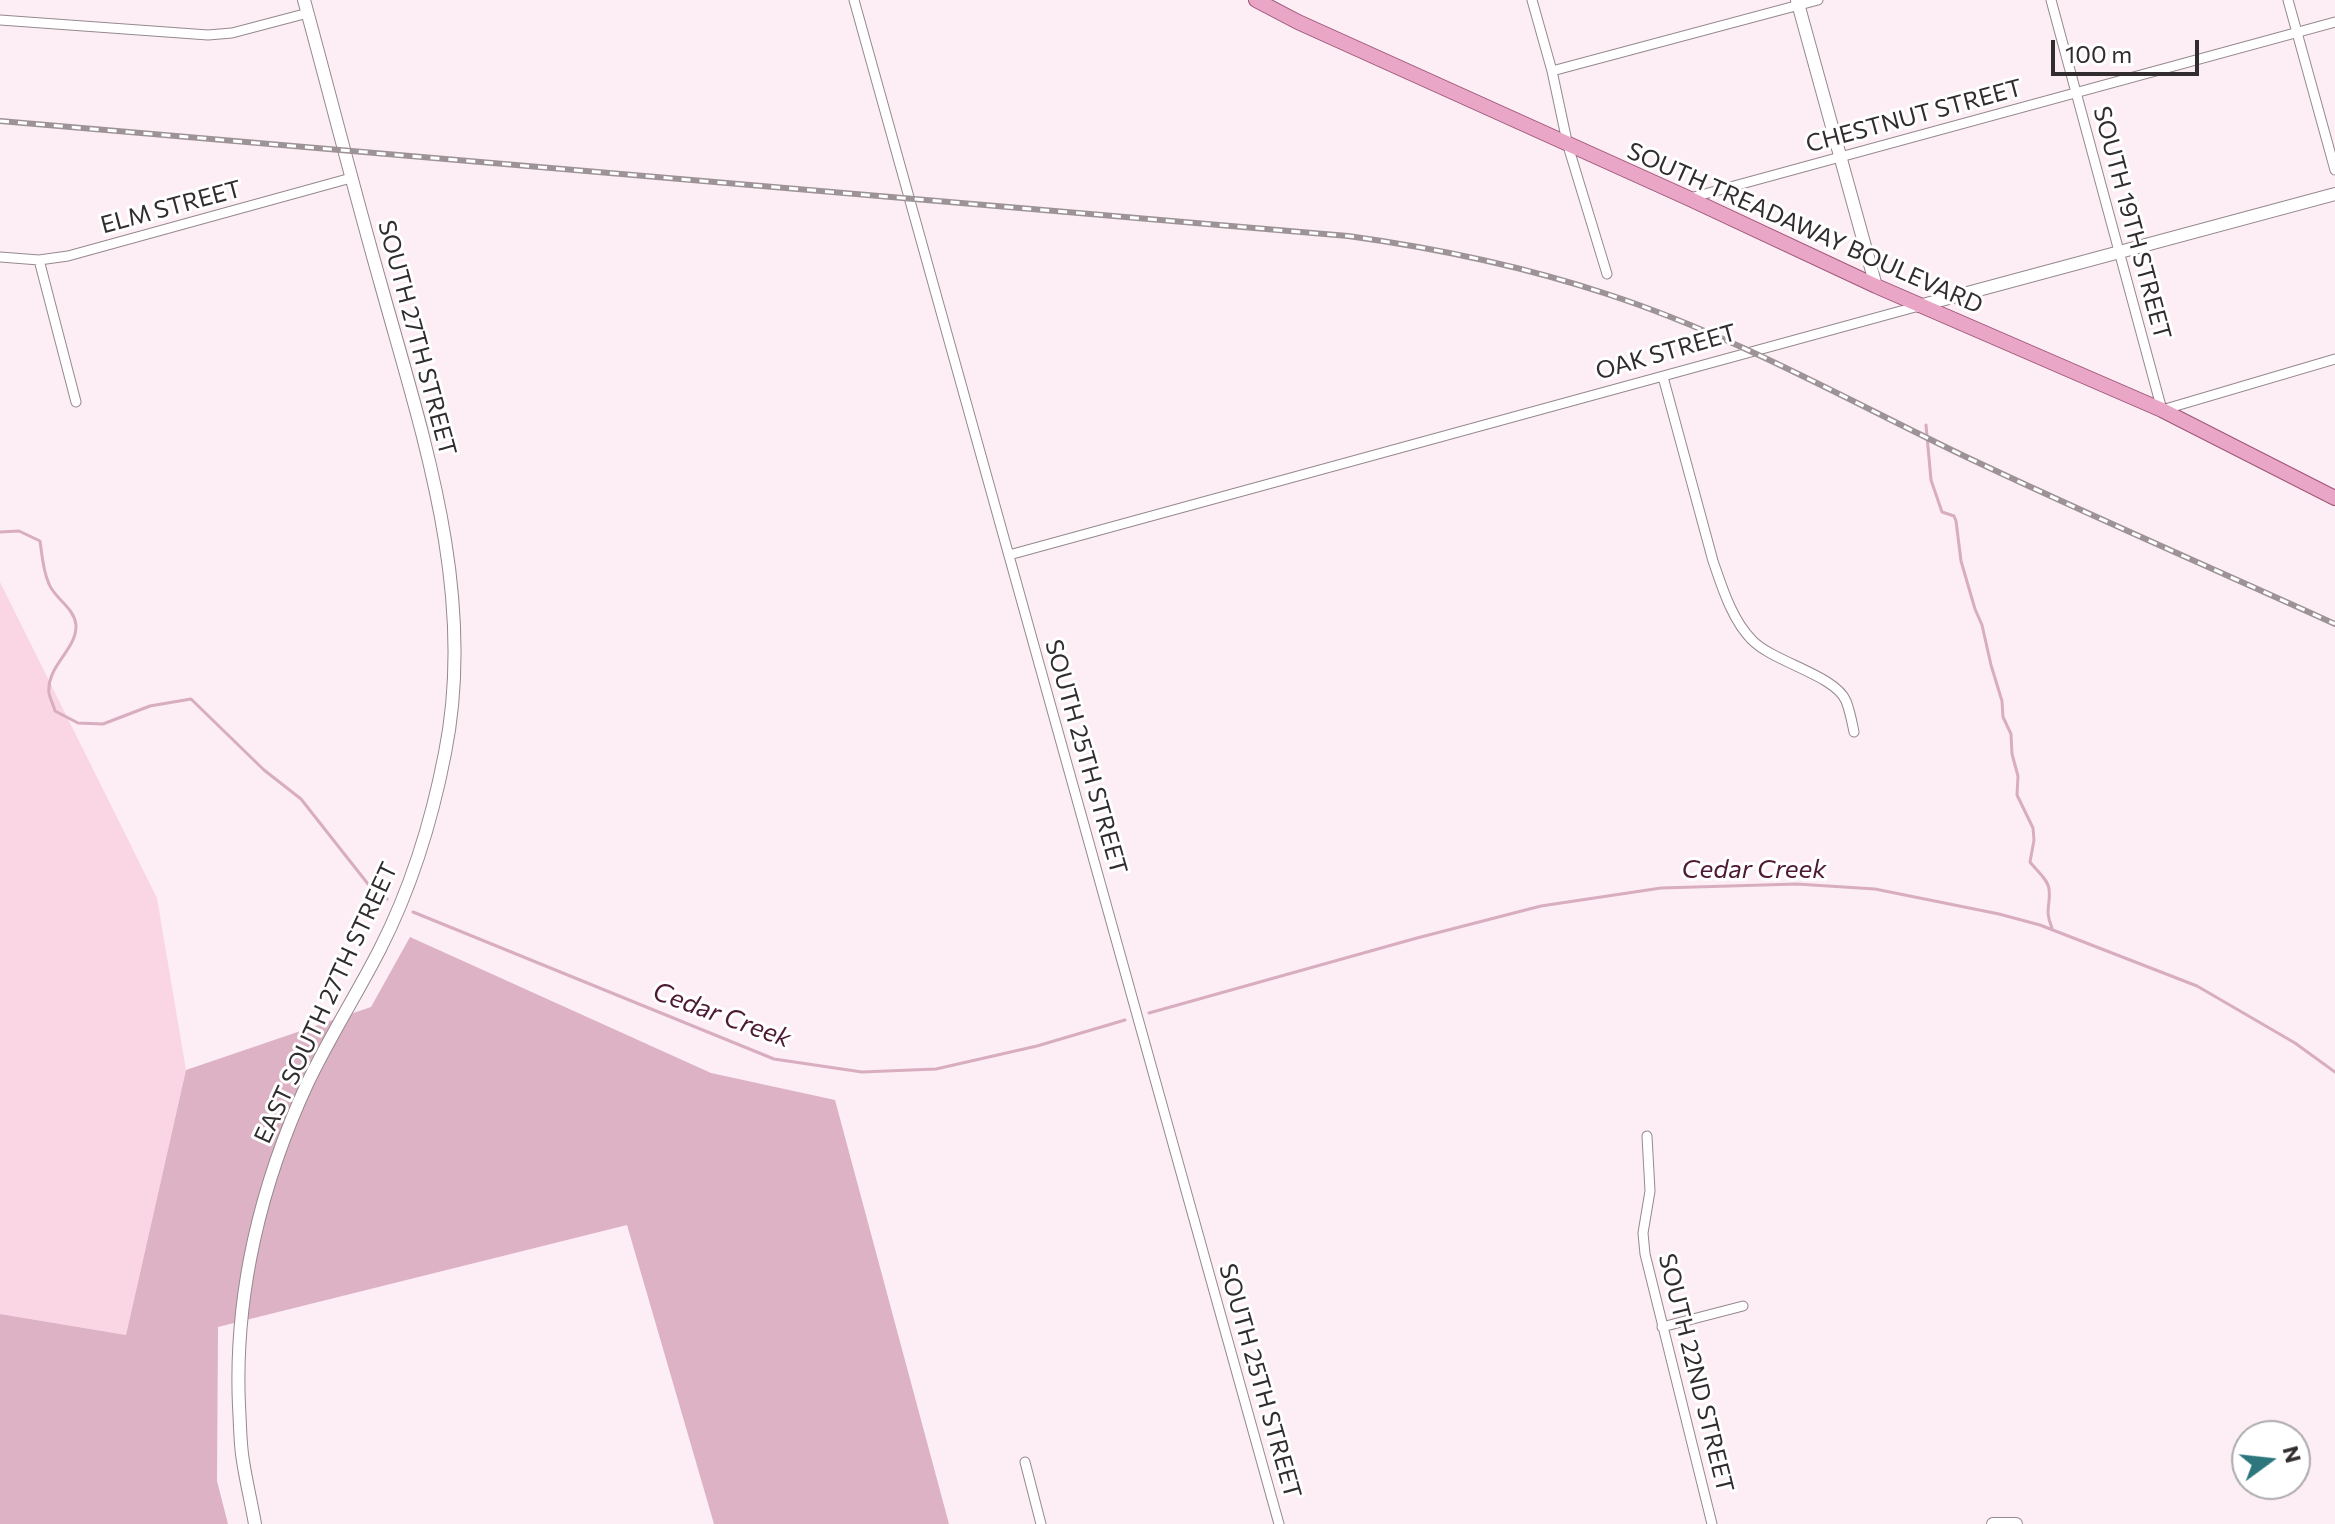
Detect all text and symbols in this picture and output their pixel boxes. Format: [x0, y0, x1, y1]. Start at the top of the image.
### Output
scale bar [2055, 24, 2203, 74]
text: 100 m [2065, 39, 2132, 68]
street label: CHESTNUT STREET [1803, 73, 2025, 159]
street label: SOUTH 19TH STREET [2087, 103, 2177, 343]
street label: SOUTH TREADAWAY BOULEVARD [1623, 136, 1987, 320]
street label: ELM STREET [97, 174, 245, 240]
street label: SOUTH 27TH STREET [372, 217, 462, 459]
street label: OAK STREET [1592, 318, 1740, 386]
street label: SOUTH 25TH STREET [1039, 636, 1133, 878]
water label: Cedar Creek [1682, 853, 1826, 885]
street label: EAST SOUTH 27TH STREET [248, 858, 404, 1148]
water label: Cedar Creek [649, 976, 795, 1054]
street label: SOUTH 22ND STREET [1652, 1251, 1740, 1495]
street label: SOUTH 25TH STREET [1213, 1260, 1307, 1502]
north arrow [2231, 1420, 2311, 1500]
text: N [2278, 1443, 2308, 1466]

